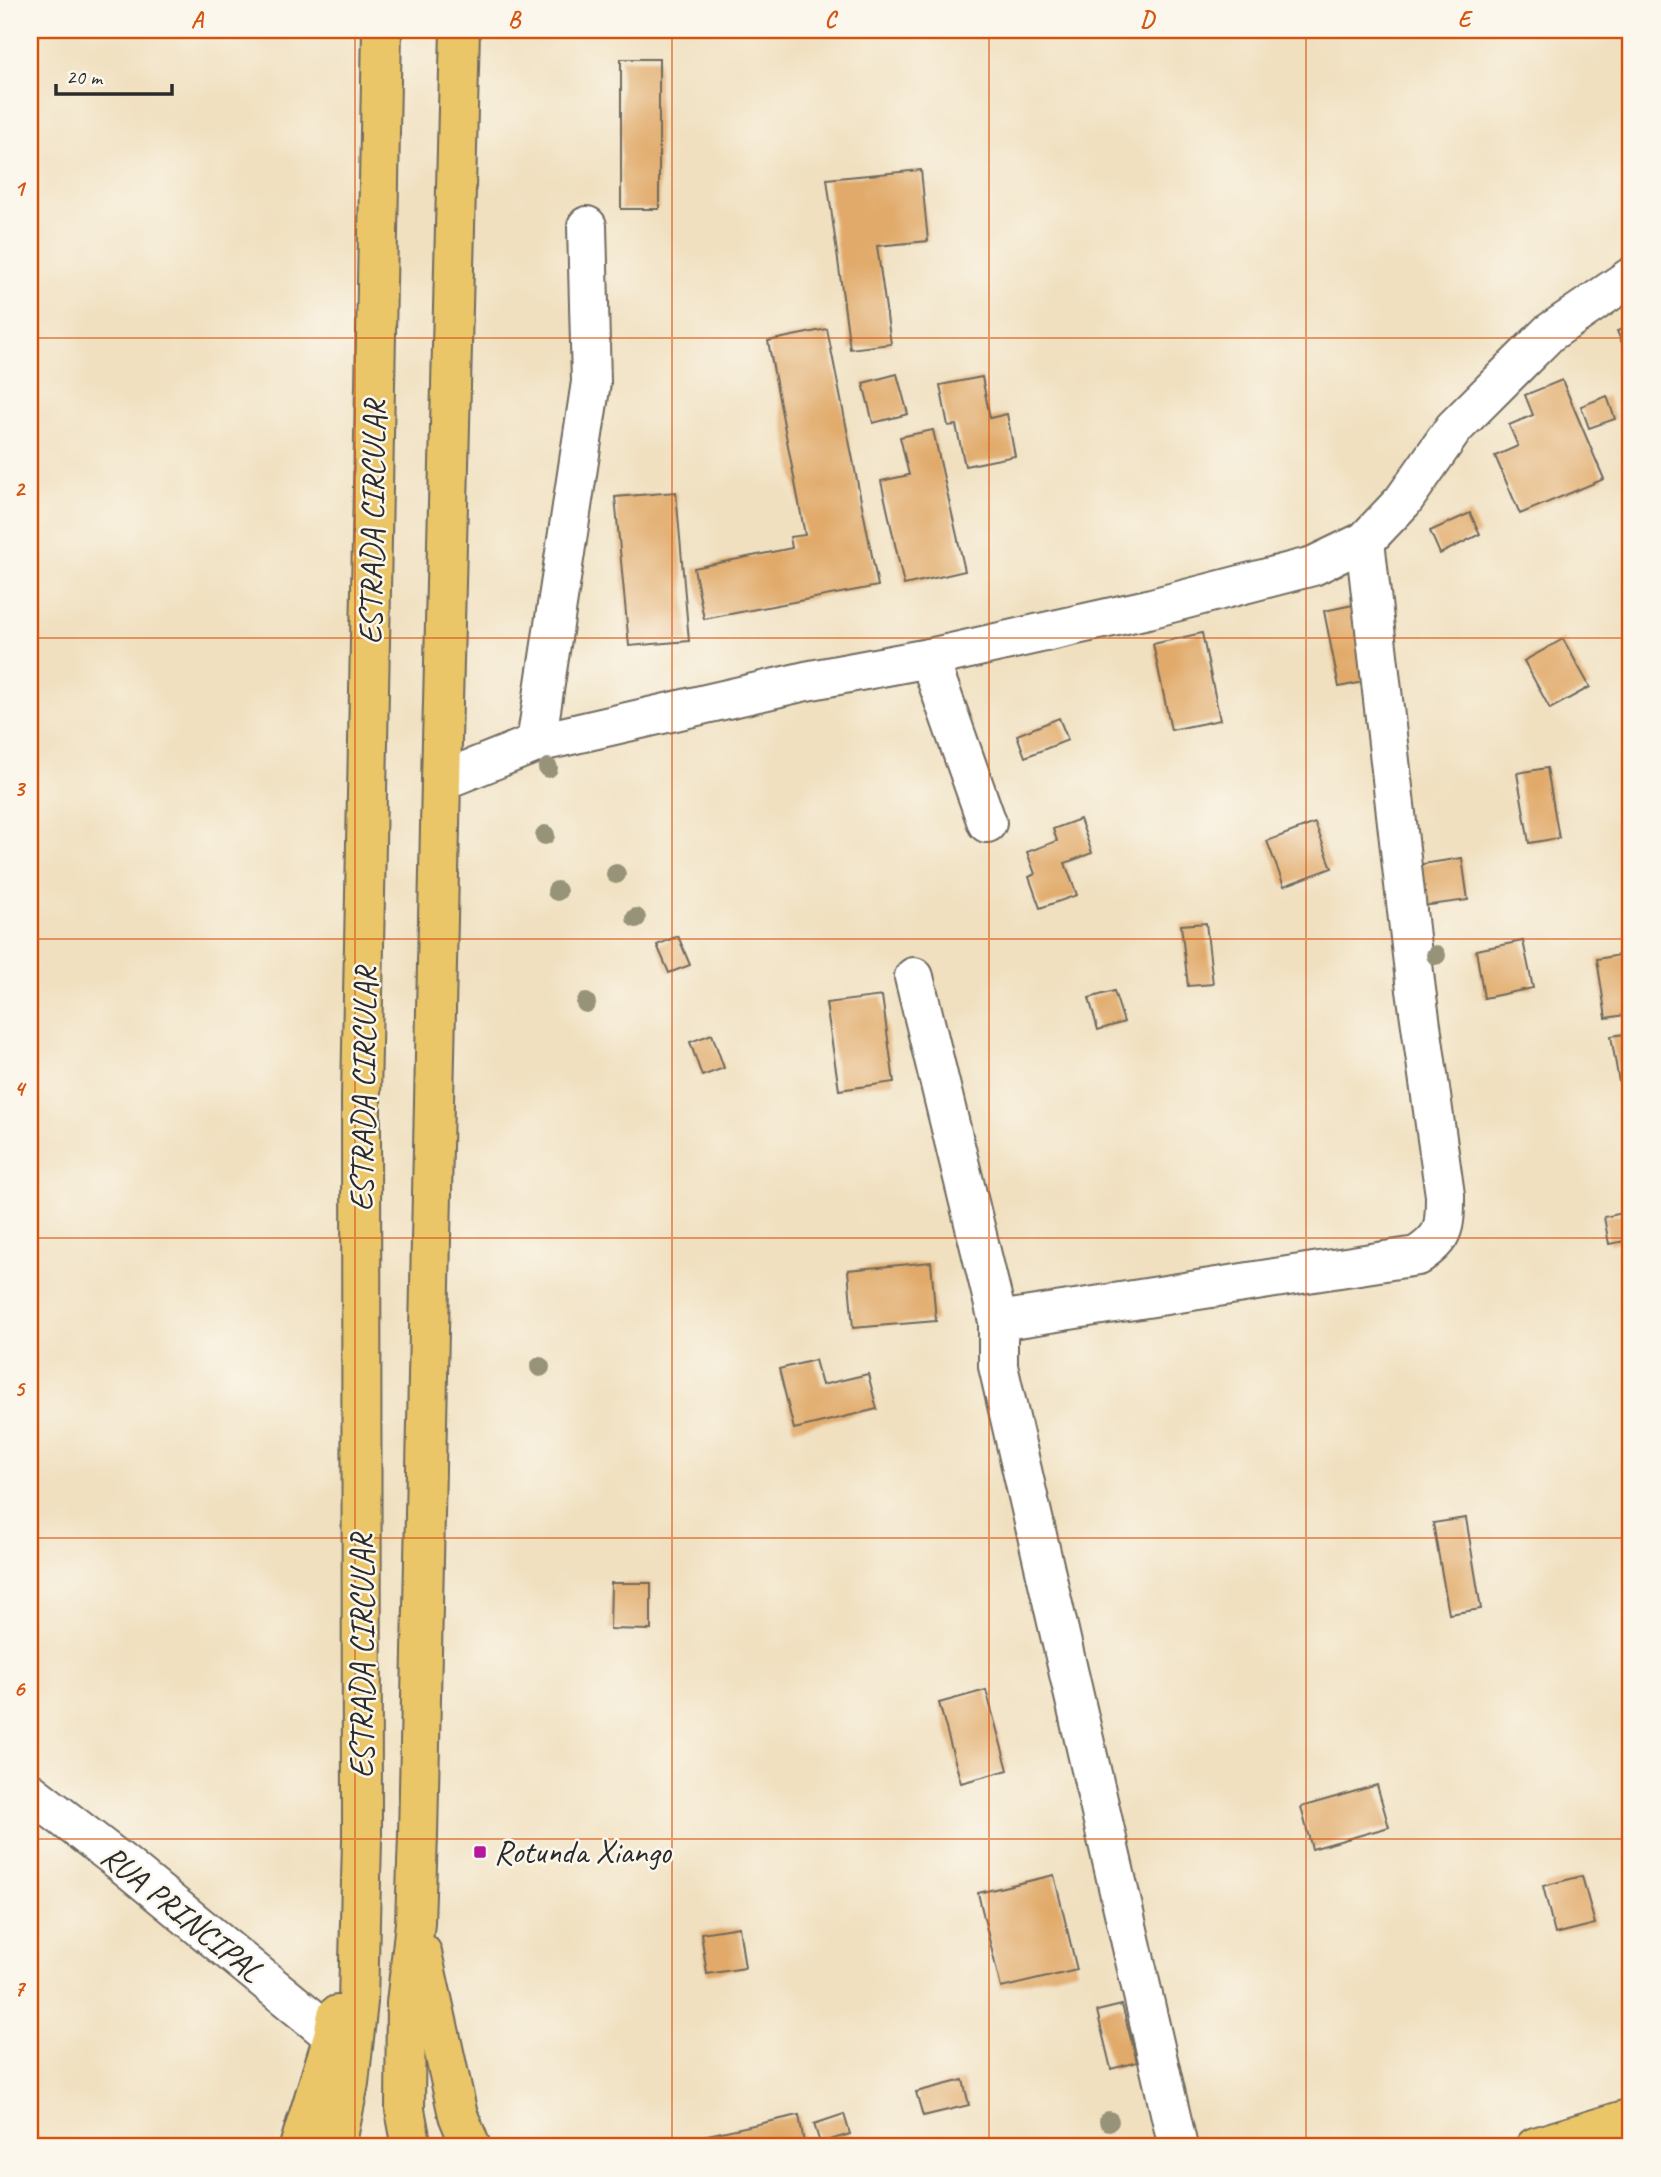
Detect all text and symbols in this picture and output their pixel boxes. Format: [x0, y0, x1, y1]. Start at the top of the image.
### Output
text: A [191, 5, 205, 34]
text: B [508, 5, 522, 34]
text: C [825, 5, 839, 34]
text: D [1140, 5, 1156, 34]
text: E [1458, 5, 1474, 34]
scale bar [56, 52, 172, 96]
text: 20 m [66, 64, 104, 90]
text: 1 [14, 174, 27, 203]
street label: ESTRADA CIRCULAR [349, 397, 395, 645]
text: 2 [14, 474, 27, 503]
text: 3 [14, 774, 27, 803]
street label: ESTRADA CIRCULAR [340, 964, 386, 1212]
text: 4 [14, 1074, 27, 1103]
text: 5 [14, 1374, 26, 1403]
street label: ESTRADA CIRCULAR [341, 1531, 383, 1778]
text: 6 [14, 1674, 27, 1703]
place label: Rotunda Xiango [494, 1831, 672, 1873]
street label: RUA PRINCIPAL [93, 1835, 272, 1991]
marker: Rotunda Xiango [472, 1844, 488, 1860]
text: 7 [14, 1974, 27, 2003]

